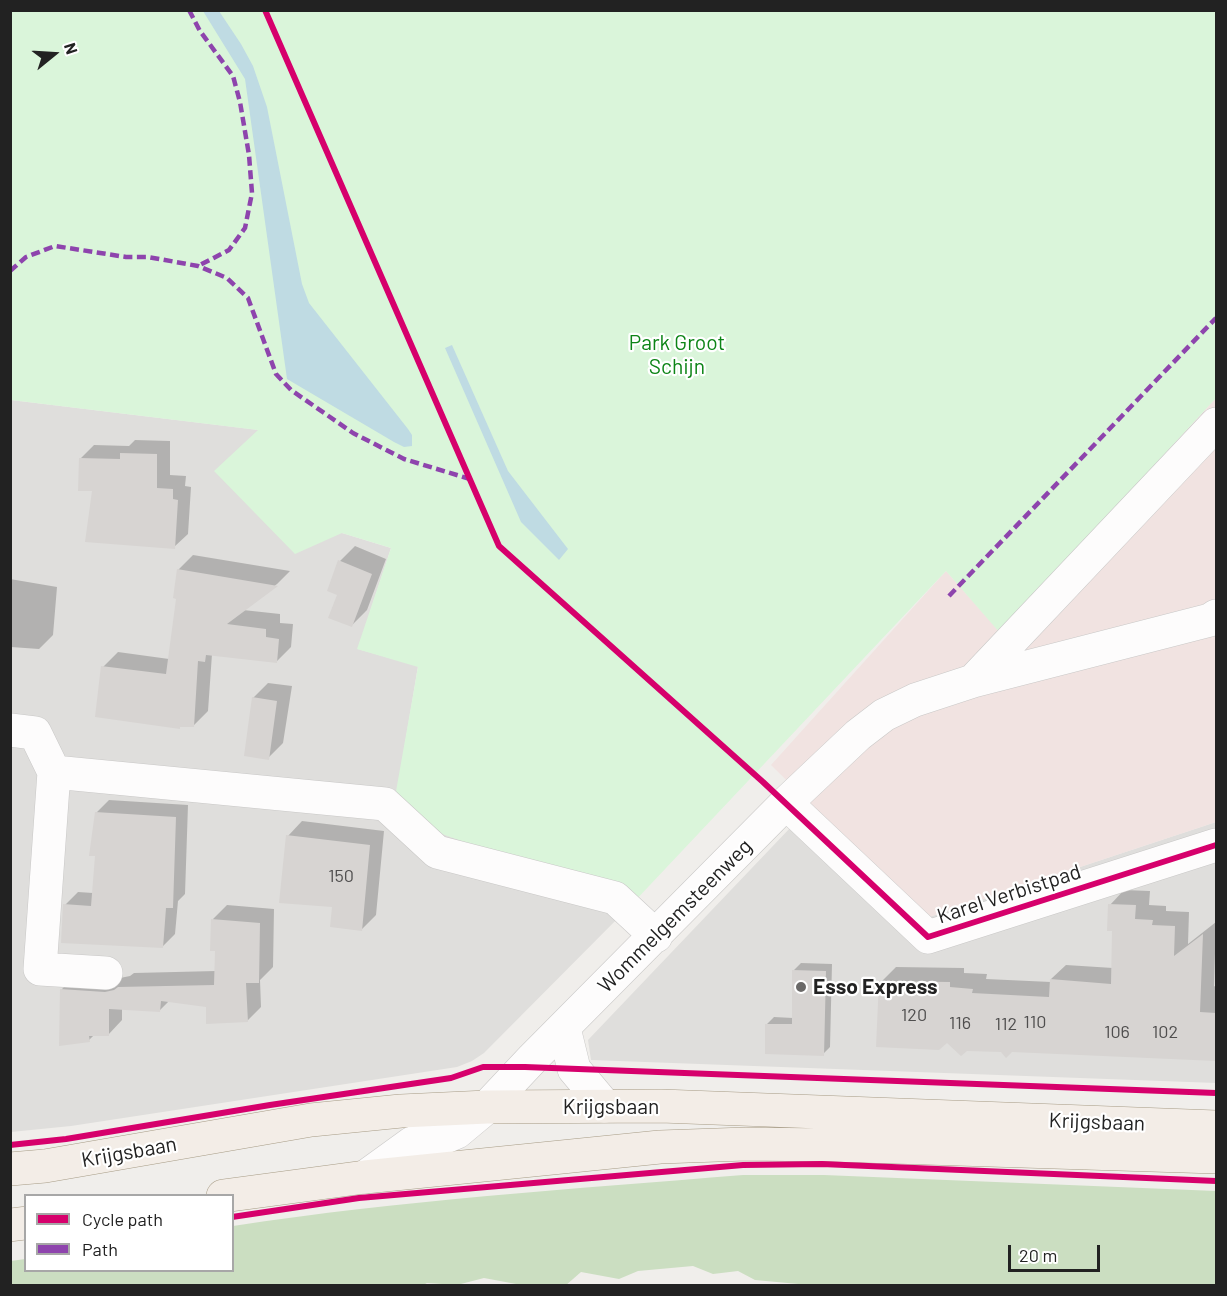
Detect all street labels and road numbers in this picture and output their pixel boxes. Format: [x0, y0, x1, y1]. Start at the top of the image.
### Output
street label: Wommelgemsteenweg [593, 834, 757, 998]
street label: Karel Verbistpad [934, 859, 1084, 929]
street label: Krijgsbaan [563, 1094, 659, 1120]
street label: Krijgsbaan [1048, 1108, 1146, 1136]
street label: Krijgsbaan [79, 1131, 179, 1173]

